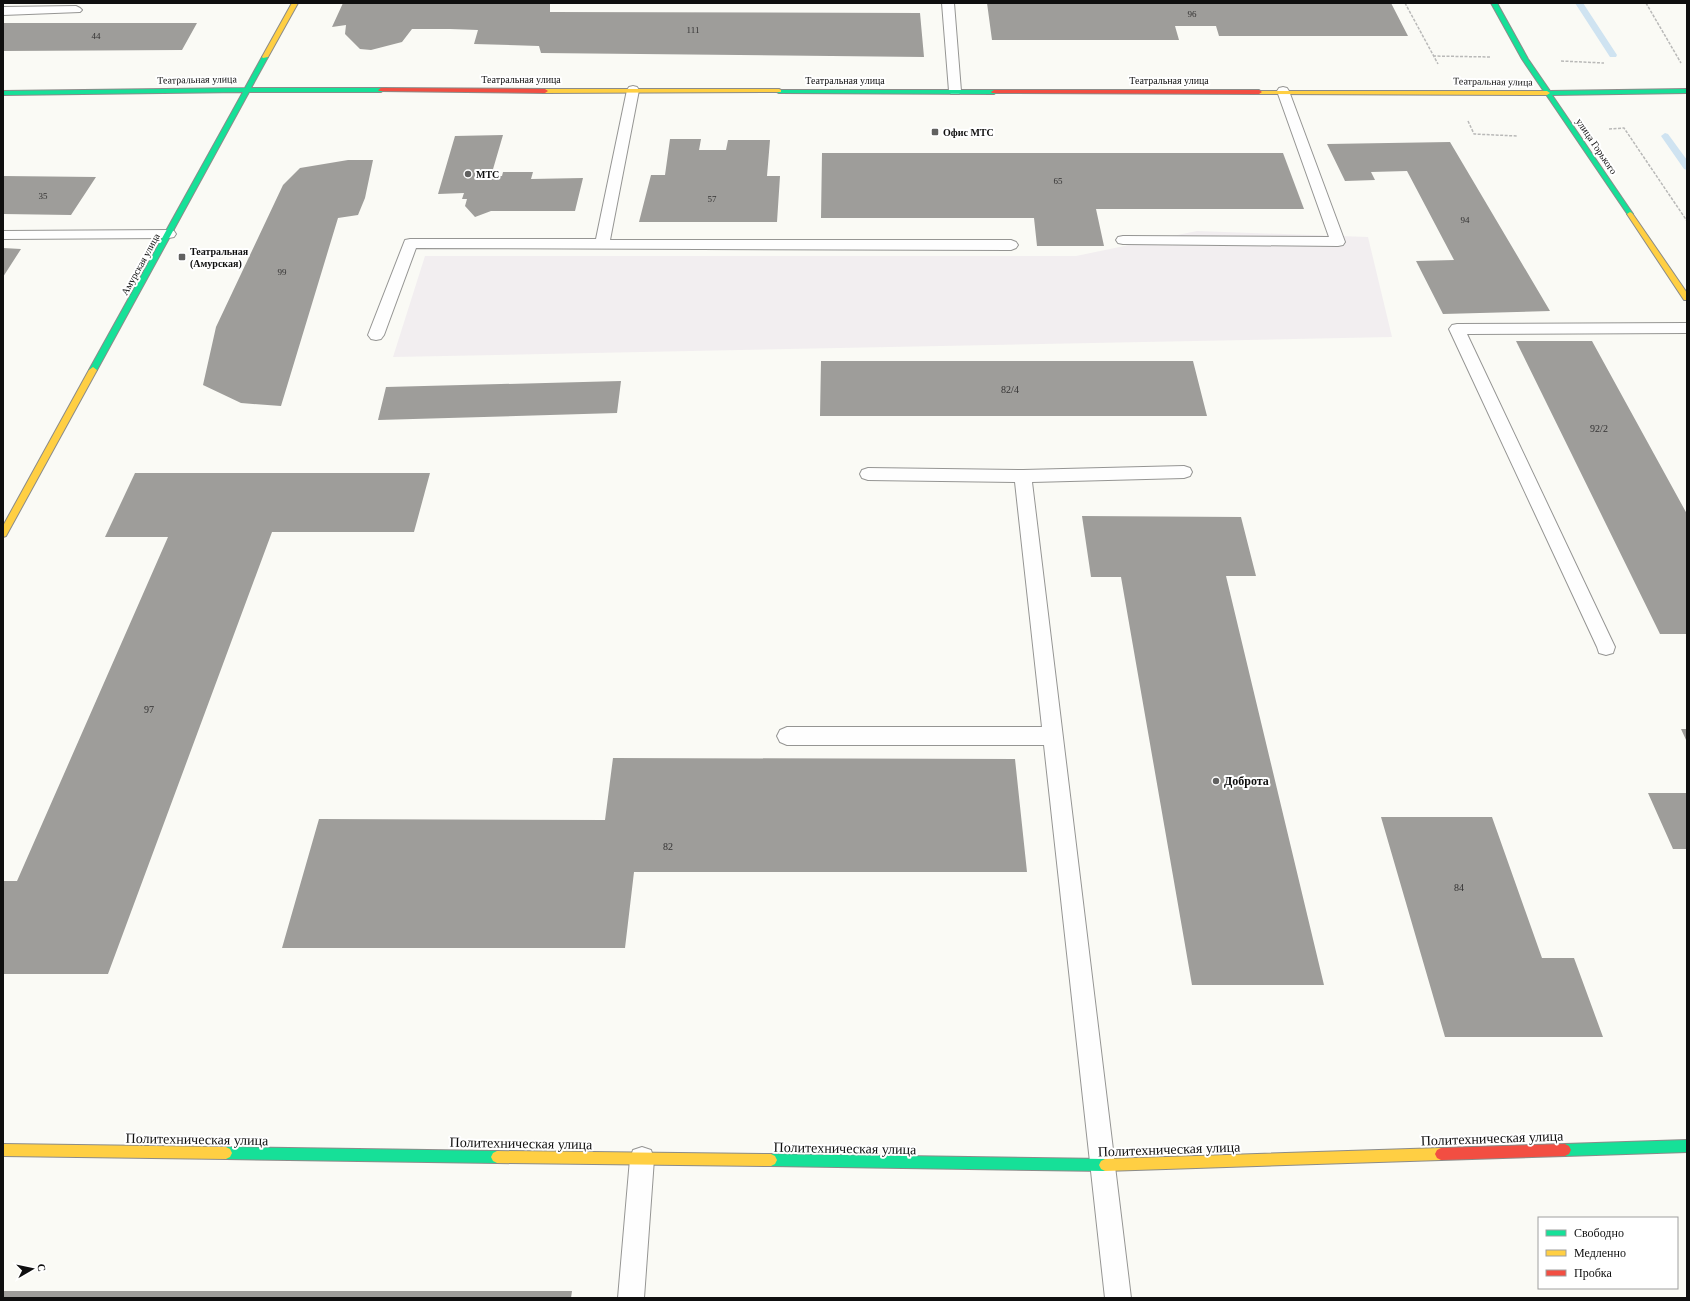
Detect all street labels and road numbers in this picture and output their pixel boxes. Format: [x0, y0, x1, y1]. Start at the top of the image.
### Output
street label: Театральная улица [157, 73, 237, 86]
street label: Театральная улица [481, 74, 561, 85]
street label: Театральная улица [805, 75, 885, 86]
street label: Театральная улица [1129, 75, 1209, 86]
street label: Театральная улица [1453, 75, 1533, 88]
street label: улица Горького [1574, 116, 1619, 176]
street label: Амурская улица [119, 231, 162, 297]
street label: Политехническая улица [1420, 1128, 1564, 1148]
street label: Политехническая улица [126, 1131, 269, 1148]
street label: Политехническая улица [450, 1135, 593, 1152]
street label: Политехническая улица [1097, 1139, 1241, 1159]
street label: Политехническая улица [774, 1140, 917, 1157]

